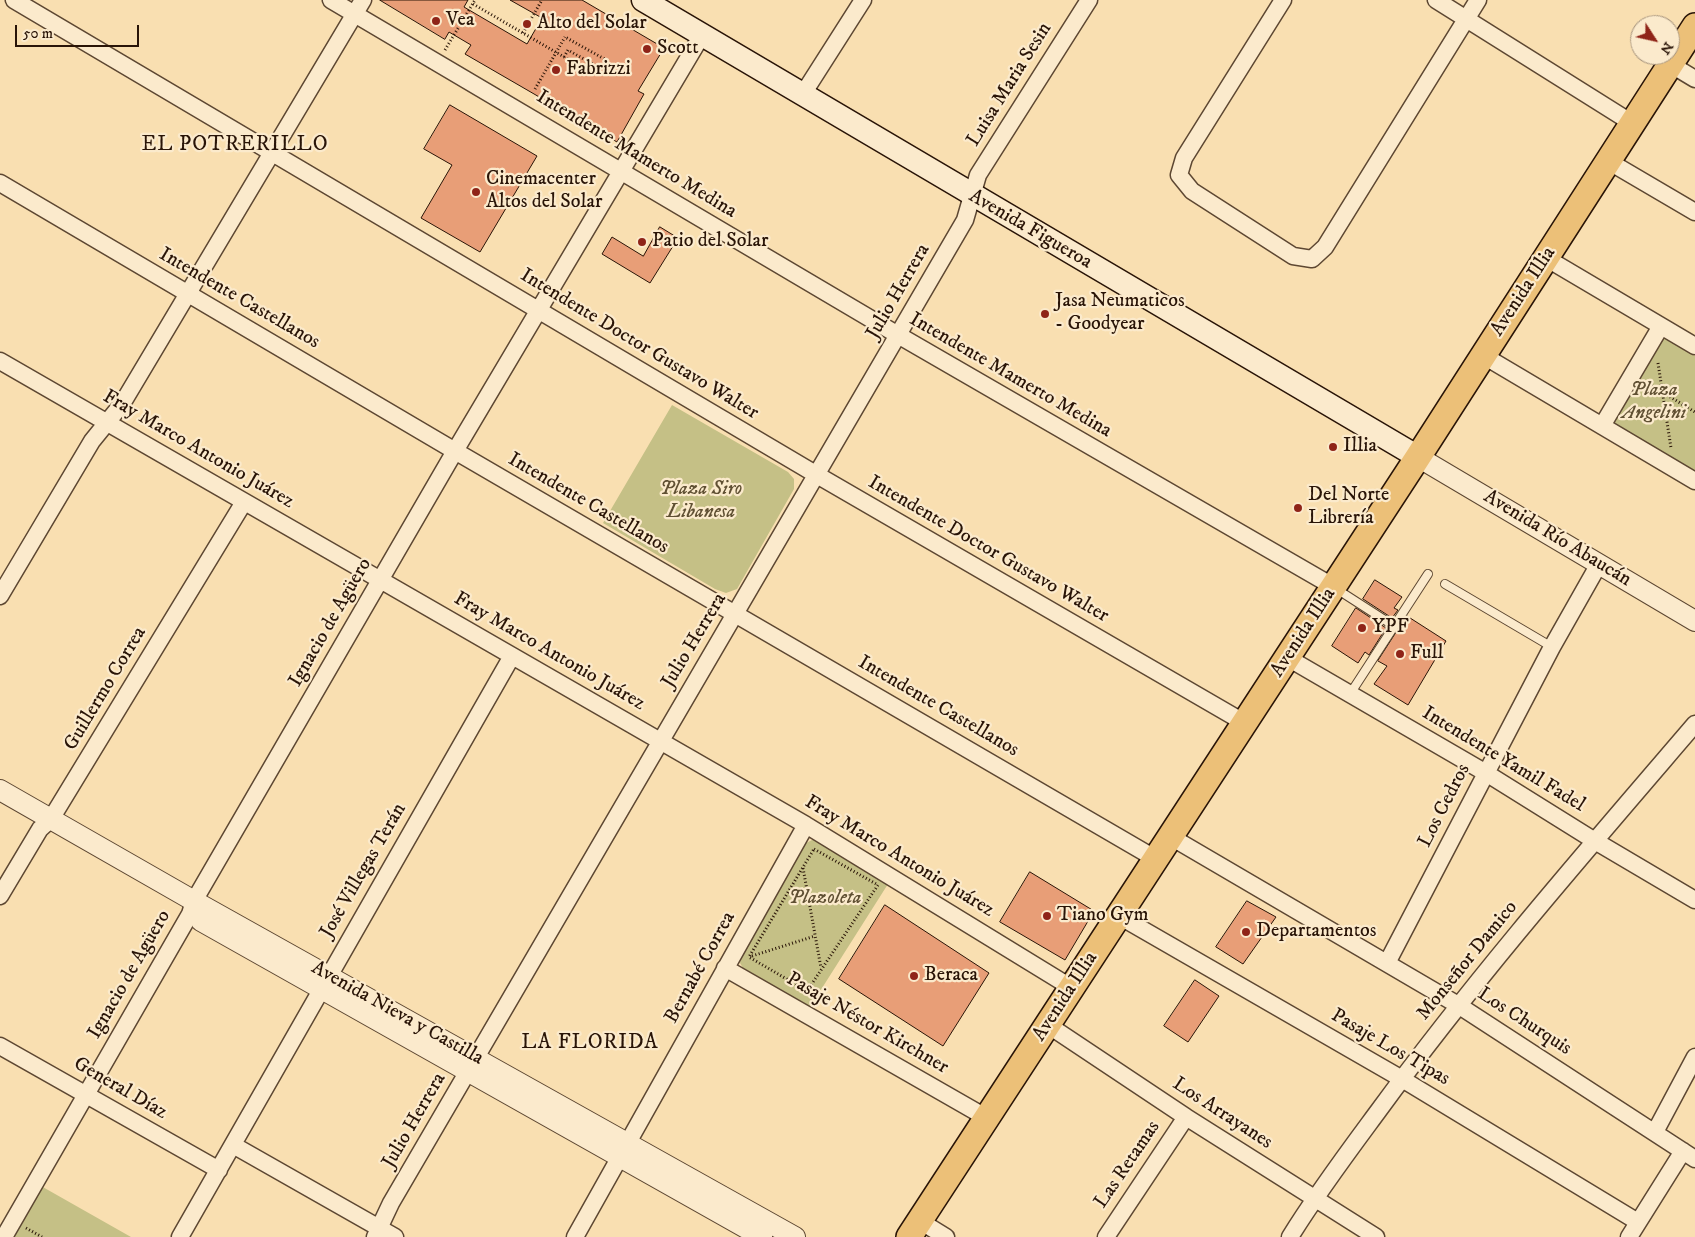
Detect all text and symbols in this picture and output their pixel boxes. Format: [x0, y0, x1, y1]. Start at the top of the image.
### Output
place label: Vea [446, 9, 474, 33]
place label: Alto del Solar [537, 12, 647, 36]
scale bar [18, 15, 141, 47]
marker: Vea [430, 15, 442, 27]
north arrow [1630, 15, 1680, 65]
marker: Alto del Solar [521, 18, 533, 30]
street label: Luisa Maria Sesin [962, 18, 1058, 152]
text: 50 m [23, 24, 53, 43]
place label: Scott [657, 37, 699, 61]
text: N [1656, 38, 1677, 58]
marker: Scott [641, 43, 653, 55]
place label: Fabrizzi [566, 58, 631, 82]
marker: Fabrizzi [550, 64, 562, 76]
street label: Intendente Mamerto Medina [531, 86, 741, 224]
district label: EL POTRERILLO [140, 133, 330, 159]
place label: Cinemacenter Altos del Solar [486, 168, 602, 215]
street label: Avenida Figueroa [964, 185, 1096, 275]
marker: Cinemacenter Altos del Solar [470, 186, 482, 198]
place label: Patio del Solar [652, 230, 768, 254]
marker: Patio del Solar [636, 236, 648, 248]
street label: Julio Herrera [862, 240, 936, 344]
street label: Intendente Castellanos [154, 243, 324, 355]
street label: Avenida Illia [1486, 243, 1562, 341]
street label: Intendente Doctor Gustavo Walter [515, 264, 763, 426]
place label: Jasa Neumaticos - Goodyear [1055, 290, 1185, 337]
street label: Intendente Mamerto Medina [905, 308, 1115, 444]
marker: Jasa Neumaticos - Goodyear [1039, 308, 1051, 320]
park label: Plaza Angelini [1622, 379, 1686, 426]
street label: Fray Marco Antonio Juárez [98, 385, 298, 515]
place label: Illia [1343, 435, 1377, 459]
marker: Illia [1327, 441, 1339, 453]
street label: Intendente Castellanos [503, 448, 673, 560]
street label: Intendente Doctor Gustavo Walter [863, 471, 1113, 629]
park label: Plaza Siro Libanesa [660, 478, 742, 525]
place label: Del Norte Librería [1308, 484, 1389, 531]
street label: Avenida Río Abaucán [1479, 485, 1635, 593]
marker: Del Norte Librería [1292, 502, 1304, 514]
street label: Ignacio de Agüero [284, 554, 378, 692]
street label: Avenida Illia [1266, 584, 1342, 682]
street label: Fray Marco Antonio Juárez [449, 587, 649, 717]
street label: Julio Herrera [657, 589, 733, 693]
place label: YPF [1372, 616, 1409, 640]
marker: YPF [1356, 622, 1368, 634]
street label: Guillermo Correa [60, 623, 152, 755]
place label: Full [1410, 642, 1443, 666]
marker: Full [1394, 648, 1406, 660]
street label: Intendente Castellanos [853, 651, 1023, 763]
street label: Intendente Yamil Fadel [1417, 702, 1589, 818]
street label: Los Cedros [1414, 760, 1476, 852]
street label: Fray Marco Antonio Juárez [800, 791, 998, 923]
street label: José Villegas Terán [316, 799, 412, 943]
park label: Plazoleta [789, 887, 861, 911]
street label: Monseñor Damico [1412, 896, 1524, 1026]
place label: Tiano Gym [1057, 904, 1149, 928]
street label: Ignacio de Agüero [83, 906, 177, 1044]
street label: Bernabé Correa [660, 908, 742, 1028]
marker: Tiano Gym [1041, 910, 1053, 922]
place label: Departamentos [1256, 920, 1376, 944]
marker: Departamentos [1240, 926, 1252, 938]
street label: Avenida Illia [1028, 948, 1104, 1046]
street label: Avenida Nieva y Castilla [307, 957, 487, 1071]
place label: Beraca [924, 964, 978, 988]
street label: Pasaje Néstor Kirchner [782, 968, 952, 1080]
marker: Beraca [908, 970, 920, 982]
street label: Los Churquis [1473, 983, 1575, 1061]
street label: Pasaje Los Tipas [1326, 1004, 1454, 1092]
district label: LA FLORIDA [520, 1031, 660, 1057]
street label: General Díaz [69, 1053, 171, 1125]
street label: Julio Herrera [378, 1069, 452, 1173]
street label: Los Arrayanes [1167, 1073, 1277, 1155]
street label: Las Retamas [1090, 1117, 1166, 1213]

